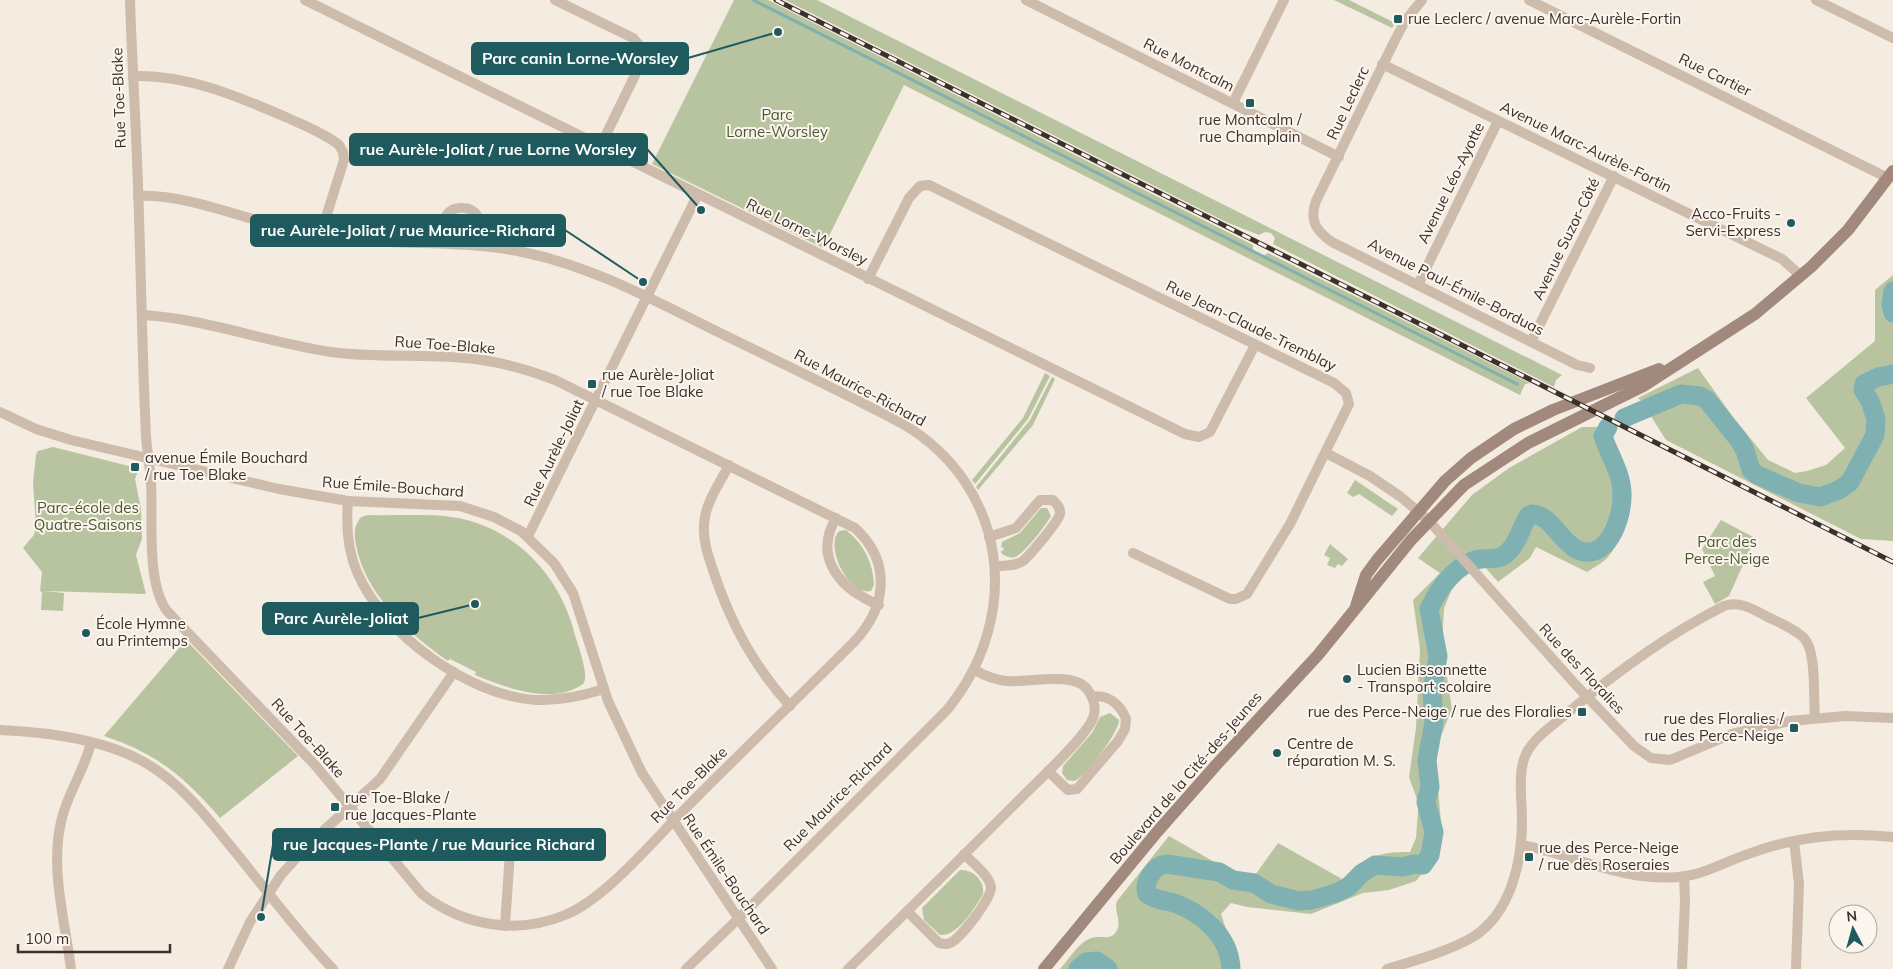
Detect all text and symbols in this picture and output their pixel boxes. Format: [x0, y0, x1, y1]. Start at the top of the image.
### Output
place label: rue Leclerc / avenue Marc-Aurèle-Fortin [1408, 9, 1681, 28]
marker: rue Leclerc / avenue Marc-Aurèle-Fortin [1392, 13, 1404, 25]
street label: Rue Montcalm [1141, 33, 1238, 96]
callout: Parc canin Lorne-Worsley [472, 43, 688, 74]
street label: Rue Toe-Blake [107, 47, 130, 149]
text: Parc canin Lorne-Worsley [482, 48, 678, 68]
street label: Rue Cartier [1676, 49, 1755, 101]
street label: Rue Leclerc [1322, 63, 1373, 143]
marker: rue Montcalm / rue Champlain [1244, 97, 1256, 109]
street label: Avenue Marc-Aurèle-Fortin [1497, 97, 1675, 196]
park label: Parc Lorne-Worsley [726, 105, 828, 141]
place label: rue Montcalm / rue Champlain [1199, 110, 1302, 146]
street label: Avenue Léo-Ayotte [1413, 119, 1488, 247]
callout: rue Aurèle-Joliat / rue Lorne Worsley [350, 134, 647, 165]
text: rue Aurèle-Joliat / rue Lorne Worsley [359, 139, 637, 159]
street label: Avenue Suzor-Côté [1528, 175, 1603, 303]
street label: Rue Lorne-Worsley [743, 194, 871, 269]
place label: Acco-Fruits - Servi-Express [1685, 204, 1781, 240]
callout: rue Aurèle-Joliat / rue Maurice-Richard [251, 215, 565, 246]
marker: Acco-Fruits - Servi-Express [1785, 217, 1797, 229]
text: rue Aurèle-Joliat / rue Maurice-Richard [261, 220, 555, 240]
street label: Avenue Paul-Émile-Borduas [1365, 234, 1548, 339]
street label: Rue Jean-Claude-Tremblay [1163, 276, 1339, 375]
street label: Rue Toe-Blake [394, 332, 496, 357]
street label: Rue Maurice-Richard [791, 345, 929, 430]
place label: rue Aurèle-Joliat / rue Toe Blake [601, 365, 714, 401]
marker: rue Aurèle-Joliat / rue Toe Blake [586, 378, 598, 390]
street label: Rue Aurèle-Joliat [519, 396, 588, 510]
place label: avenue Émile Bouchard / rue Toe Blake [144, 448, 308, 484]
marker: avenue Émile Bouchard / rue Toe Blake [129, 461, 141, 473]
street label: Rue Émile-Bouchard [322, 472, 465, 501]
park label: Parc-école des Quatre-Saisons [34, 498, 142, 534]
park label: Parc des Perce-Neige [1684, 532, 1770, 568]
callout: Parc Aurèle-Joliat [263, 603, 418, 634]
text: Parc Aurèle-Joliat [274, 608, 408, 628]
place label: École Hymne au Printemps [96, 614, 188, 650]
street label: Rue des Floralies [1535, 619, 1629, 718]
marker: École Hymne au Printemps [80, 627, 92, 639]
place label: Lucien Bissonnette - Transport scolaire [1357, 660, 1491, 696]
marker: Lucien Bissonnette - Transport scolaire [1341, 673, 1353, 685]
street label: Boulevard de la Cité-des-Jeunes [1105, 687, 1266, 868]
street label: Rue Toe-Blake [268, 694, 349, 781]
place label: rue des Perce-Neige / rue des Floralies [1308, 702, 1572, 721]
marker: rue des Perce-Neige / rue des Floralies [1576, 706, 1588, 718]
place label: rue des Floralies / rue des Perce-Neige [1644, 709, 1785, 745]
marker: rue des Floralies / rue des Perce-Neige [1788, 722, 1800, 734]
place label: Centre de réparation M. S. [1287, 734, 1396, 770]
street label: Rue Maurice-Richard [779, 738, 896, 855]
street label: Rue Toe-Blake [646, 742, 731, 827]
marker: Centre de réparation M. S. [1271, 747, 1283, 759]
place label: rue Toe-Blake / rue Jacques-Plante [345, 788, 477, 824]
marker: rue Toe-Blake / rue Jacques-Plante [329, 801, 341, 813]
street label: Rue Émile-Bouchard [679, 810, 774, 938]
callout: rue Jacques-Plante / rue Maurice Richard [273, 829, 605, 860]
text: rue Jacques-Plante / rue Maurice Richard [283, 834, 595, 854]
place label: rue des Perce-Neige / rue des Roseraies [1538, 838, 1679, 874]
marker: rue des Perce-Neige / rue des Roseraies [1523, 851, 1535, 863]
north arrow [1828, 904, 1878, 954]
text: N [1845, 907, 1858, 926]
scale bar [18, 922, 170, 954]
text: 100 m [25, 929, 69, 948]

